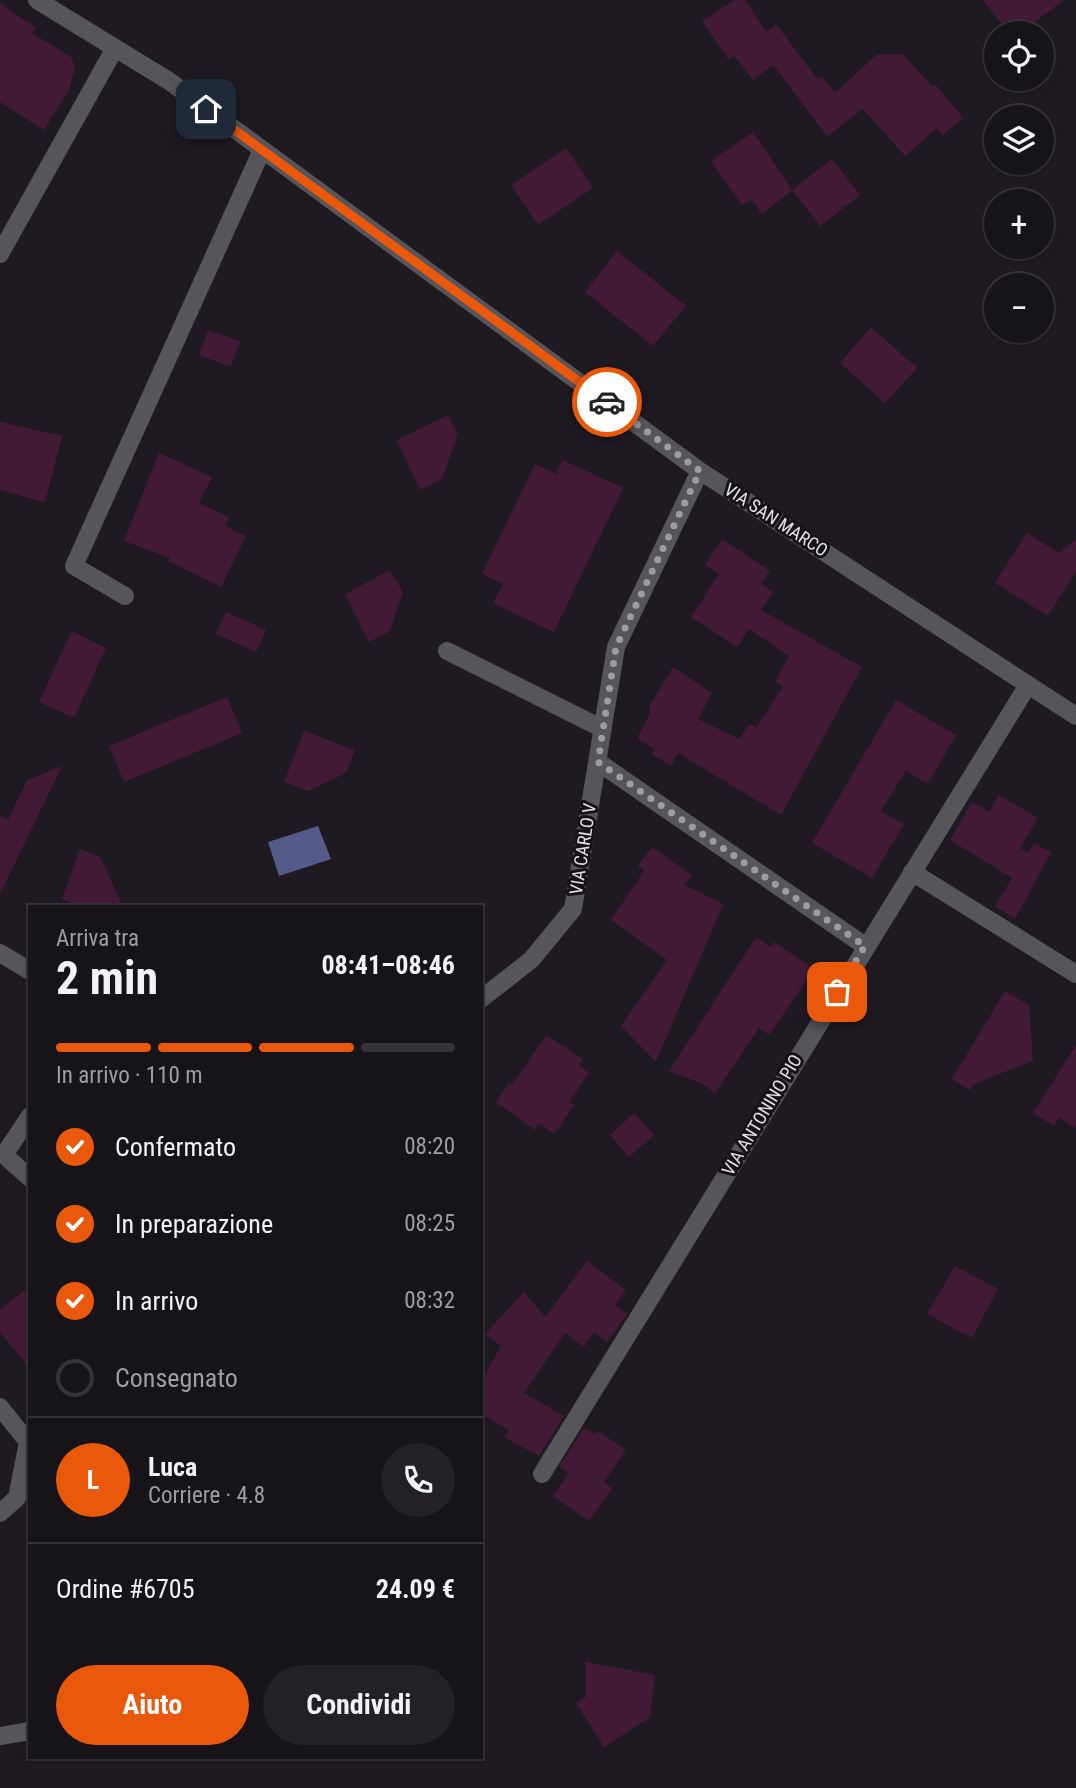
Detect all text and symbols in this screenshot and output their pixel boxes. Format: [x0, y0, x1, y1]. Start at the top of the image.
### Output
map controls [984, 21, 1054, 343]
button: locate [984, 21, 1054, 91]
pin [176, 79, 236, 139]
icon: home [187, 90, 225, 128]
button: layers [984, 105, 1054, 175]
button: + [984, 189, 1054, 259]
button: − [984, 273, 1054, 343]
courier [572, 367, 642, 437]
icon: car [588, 383, 626, 421]
street label: VIA SAN MARCO [721, 478, 832, 561]
street label: VIA CARLO V [565, 802, 600, 896]
text: Arriva tra [56, 925, 139, 952]
text: 08:41–08:46 [321, 950, 455, 980]
text: 2 min [56, 951, 158, 1005]
pin [807, 962, 867, 1022]
icon: bag [818, 973, 856, 1011]
street label: VIA ANTONINO PIO [717, 1050, 806, 1179]
text: In arrivo · 110 m [56, 1062, 203, 1089]
icon: check [56, 1128, 94, 1166]
text: Confermato [115, 1132, 236, 1162]
text: 08:20 [404, 1133, 455, 1160]
icon: check [56, 1205, 94, 1243]
text: In preparazione [115, 1209, 273, 1239]
text: 08:25 [404, 1210, 455, 1237]
icon: check [56, 1282, 94, 1320]
text: In arrivo [115, 1286, 198, 1316]
text: 08:32 [404, 1287, 455, 1314]
text: Consegnato [115, 1363, 238, 1393]
button: phone [381, 1443, 455, 1517]
text: Luca [148, 1452, 197, 1482]
text: L [87, 1465, 99, 1495]
text: Corriere · 4.8 [148, 1482, 265, 1509]
text: Ordine #6705 [56, 1574, 195, 1604]
text: 24.09 € [376, 1574, 455, 1604]
button: Aiuto [56, 1665, 249, 1745]
button: Condividi [263, 1665, 455, 1745]

